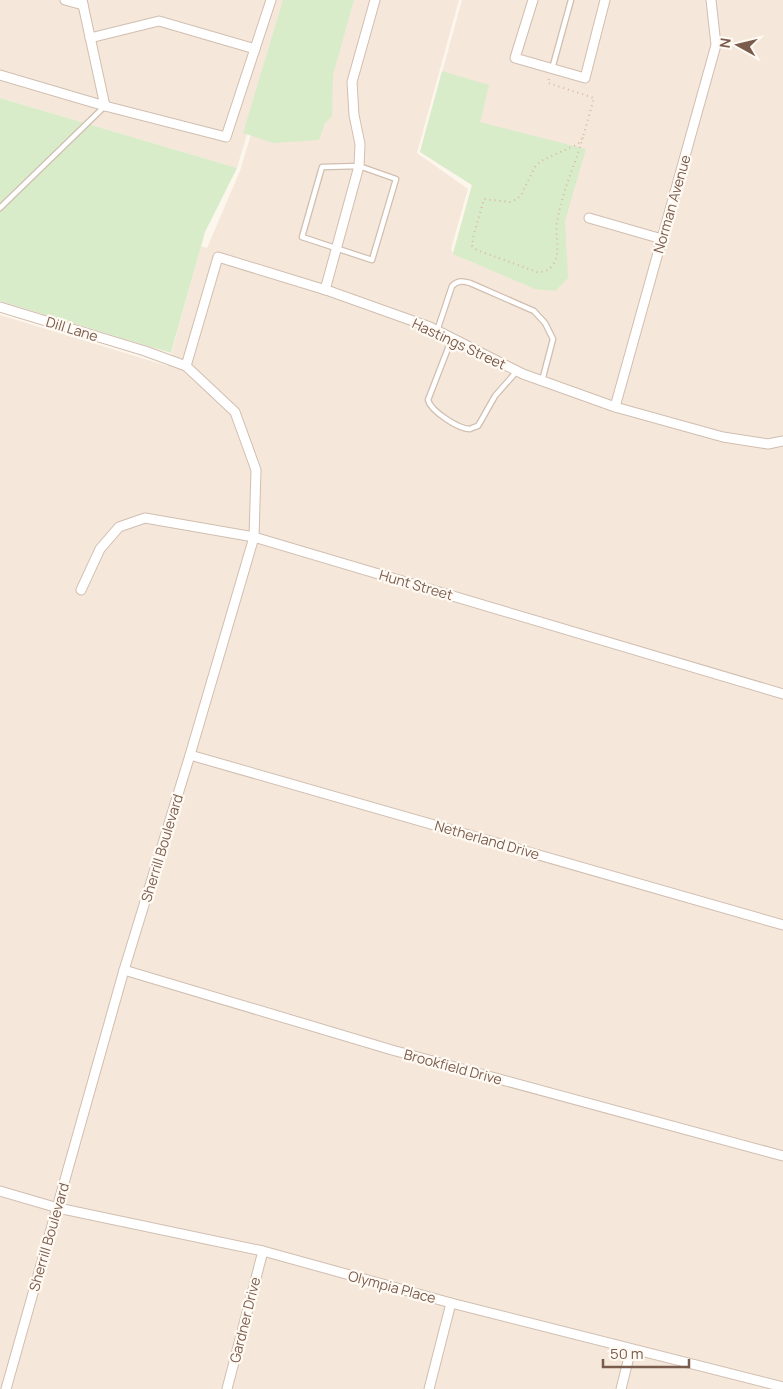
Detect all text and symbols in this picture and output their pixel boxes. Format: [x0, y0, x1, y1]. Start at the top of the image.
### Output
north arrow [713, 20, 763, 70]
text: N [715, 37, 735, 49]
street label: Norman Avenue [648, 152, 695, 255]
street label: Dill Lane [44, 312, 100, 345]
street label: Hastings Street [409, 313, 510, 374]
street label: Hunt Street [377, 565, 456, 604]
street label: Sherrill Boulevard [136, 792, 187, 904]
street label: Netherland Drive [433, 815, 542, 864]
street label: Brookfield Drive [402, 1044, 504, 1089]
street label: Sherrill Boulevard [24, 1180, 73, 1293]
street label: Olympia Place [346, 1266, 438, 1307]
street label: Gardner Drive [225, 1275, 264, 1365]
scale bar [603, 1336, 689, 1368]
text: 50 m [610, 1343, 644, 1364]

